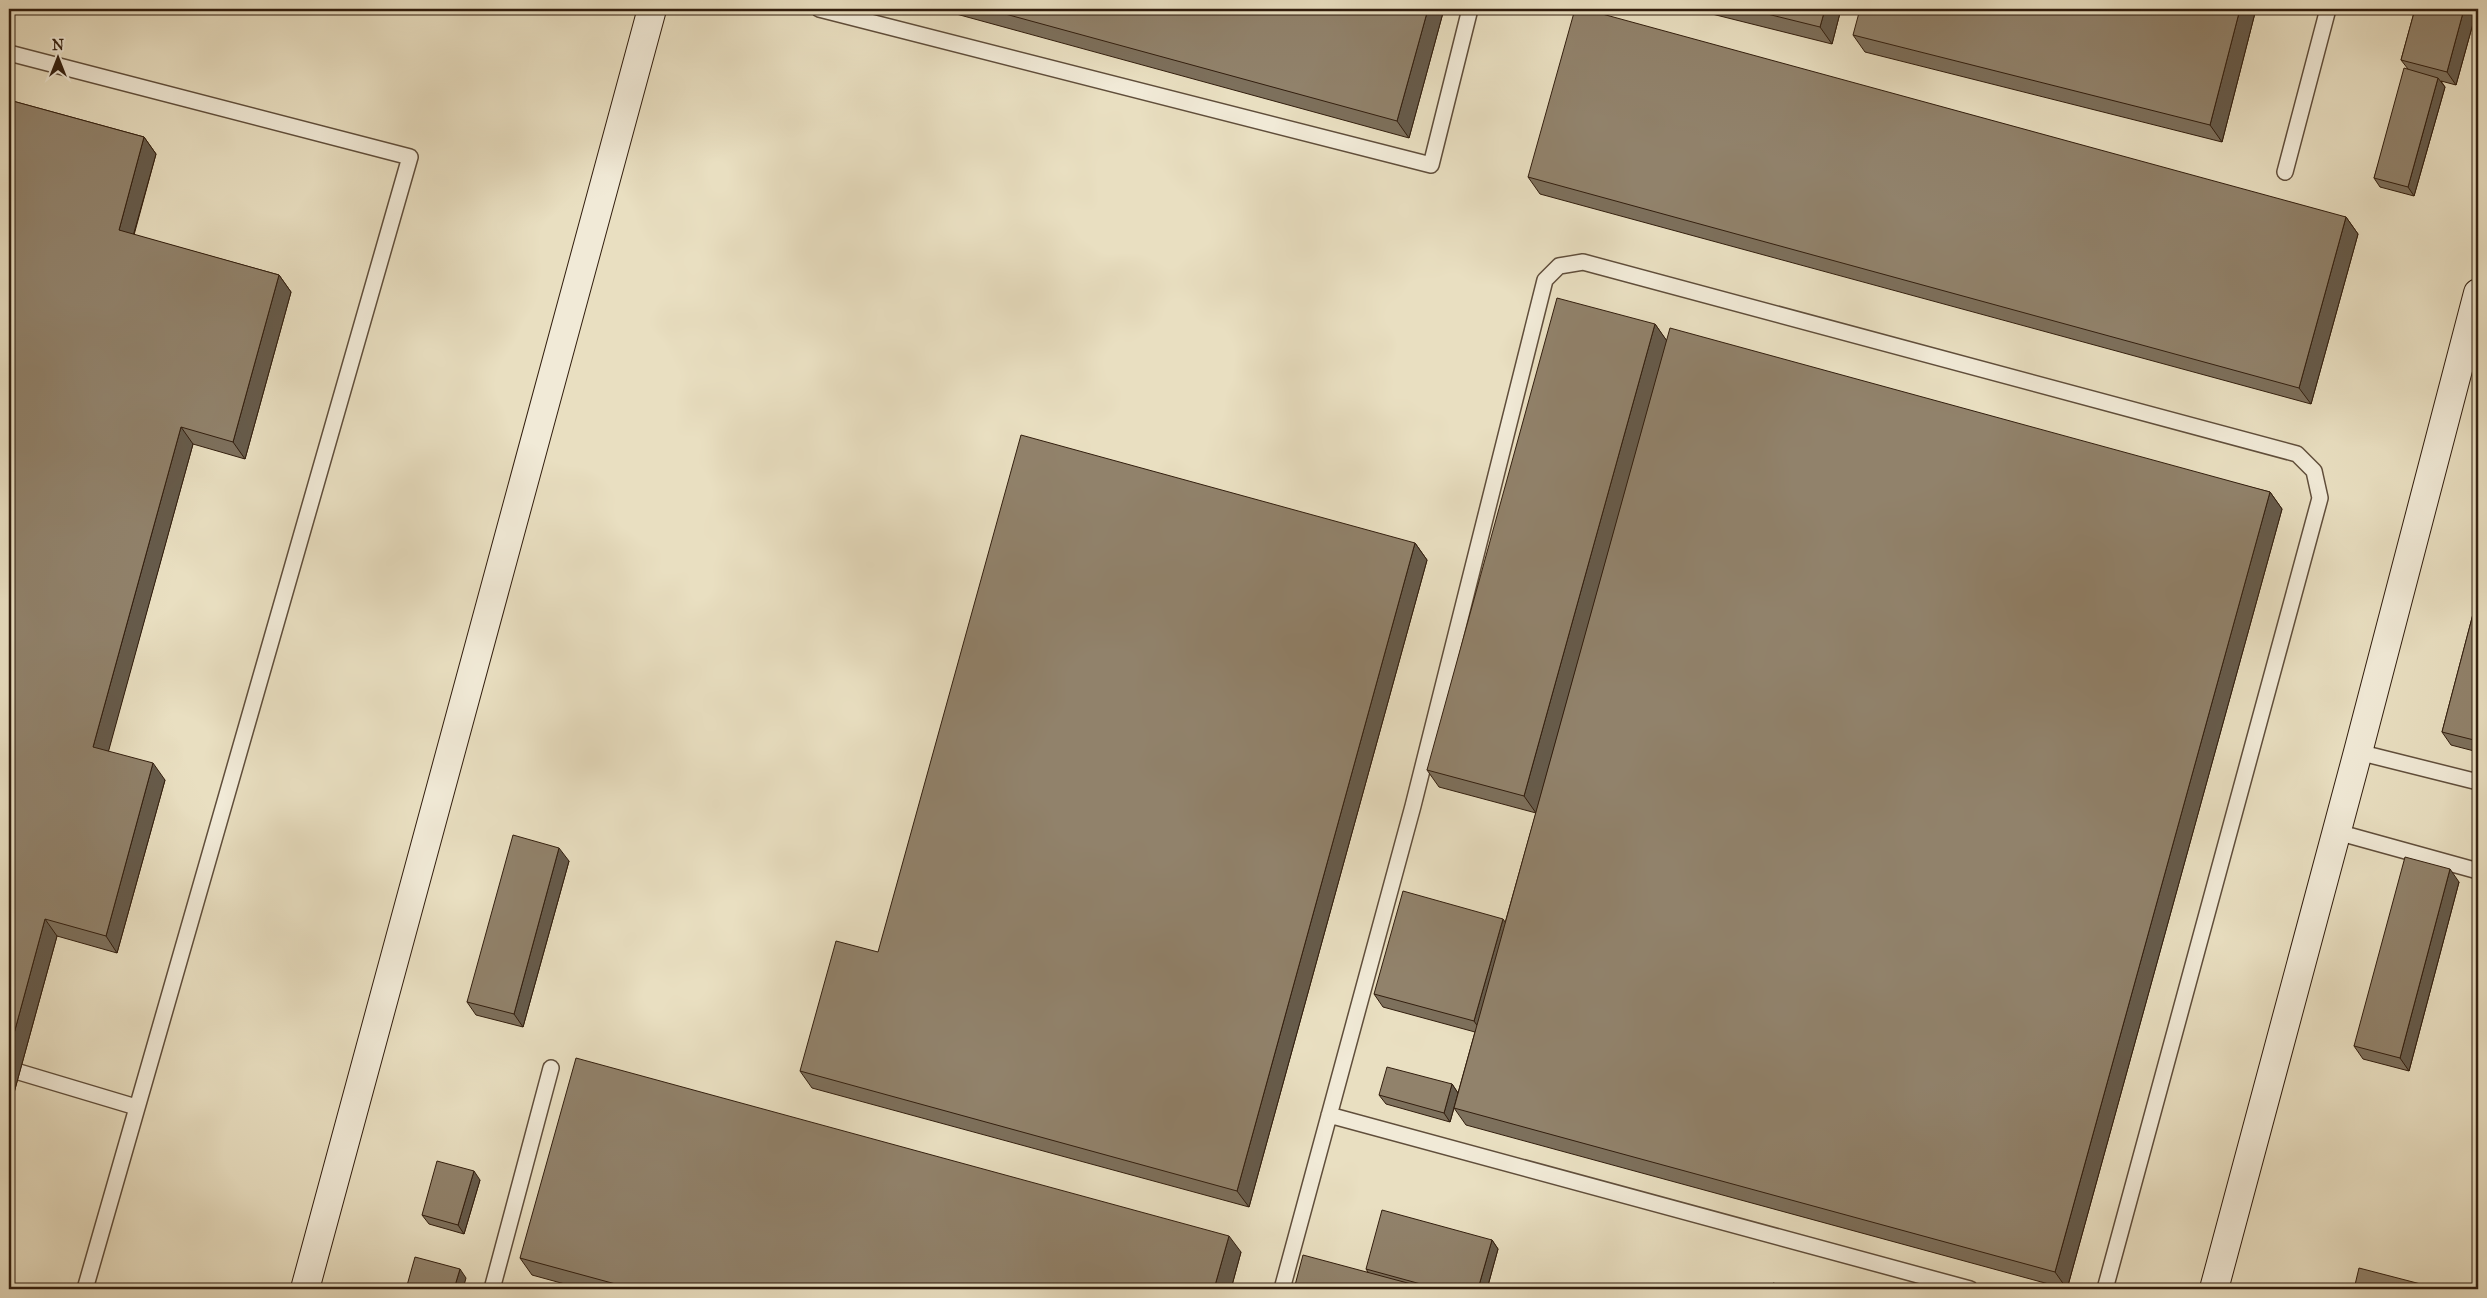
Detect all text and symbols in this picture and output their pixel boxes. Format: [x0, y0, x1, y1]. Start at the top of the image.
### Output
north arrow [32, 32, 82, 82]
text: N [52, 37, 64, 54]

